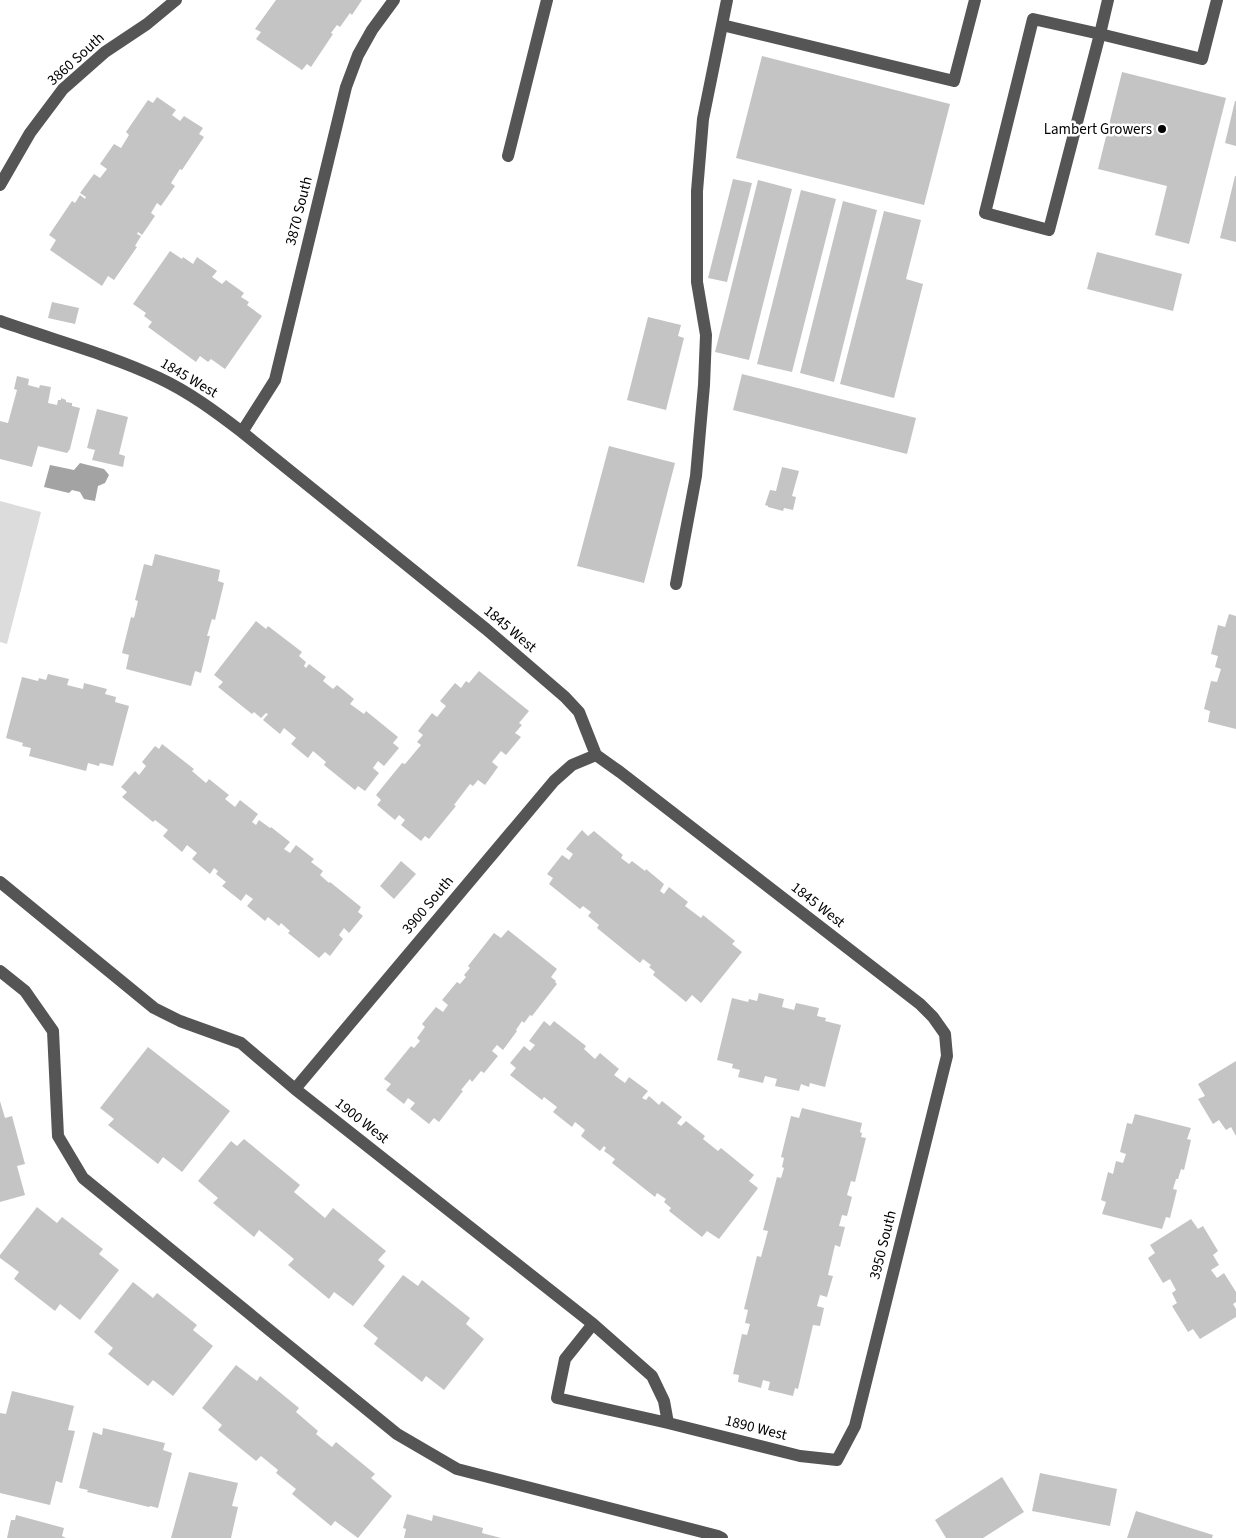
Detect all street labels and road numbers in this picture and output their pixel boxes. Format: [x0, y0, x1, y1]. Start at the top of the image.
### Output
street label: 3860 South [43, 28, 109, 90]
street label: 3870 South [280, 174, 318, 248]
street label: 1845 West [156, 353, 222, 403]
street label: 1845 West [479, 601, 541, 657]
street label: 3900 South [397, 871, 459, 939]
street label: 1845 West [787, 877, 849, 933]
street label: 1900 West [331, 1093, 393, 1149]
street label: 3950 South [864, 1208, 902, 1282]
street label: 1890 West [723, 1410, 789, 1446]

